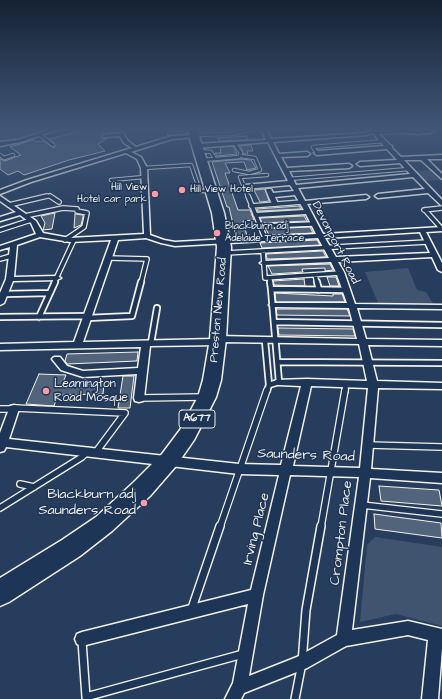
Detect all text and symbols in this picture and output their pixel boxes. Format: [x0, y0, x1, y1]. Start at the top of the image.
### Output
place label: Hill View Hotel car park [77, 182, 147, 206]
place label: Hill View Hotel [190, 184, 253, 196]
marker: Hill View Hotel [177, 185, 187, 195]
marker: Hill View Hotel car park [150, 189, 160, 199]
street label: Devonport Road [308, 199, 362, 287]
place label: Blackburn adj Adelaide Terrace [225, 221, 304, 244]
marker: Blackburn adj Adelaide Terrace [212, 228, 222, 238]
street label: Preston New Road [207, 257, 231, 363]
place label: Leamington Road Mosque [54, 377, 128, 405]
marker: Leamington Road Mosque [41, 386, 51, 396]
road number: A677 [179, 410, 215, 428]
street label: Saunders Road [257, 446, 355, 466]
street label: Crompton Place [327, 480, 357, 586]
place label: Blackburn adj Saunders Road [39, 487, 136, 520]
street label: Irving Place [240, 491, 274, 567]
marker: Blackburn adj Saunders Road [139, 498, 149, 508]

